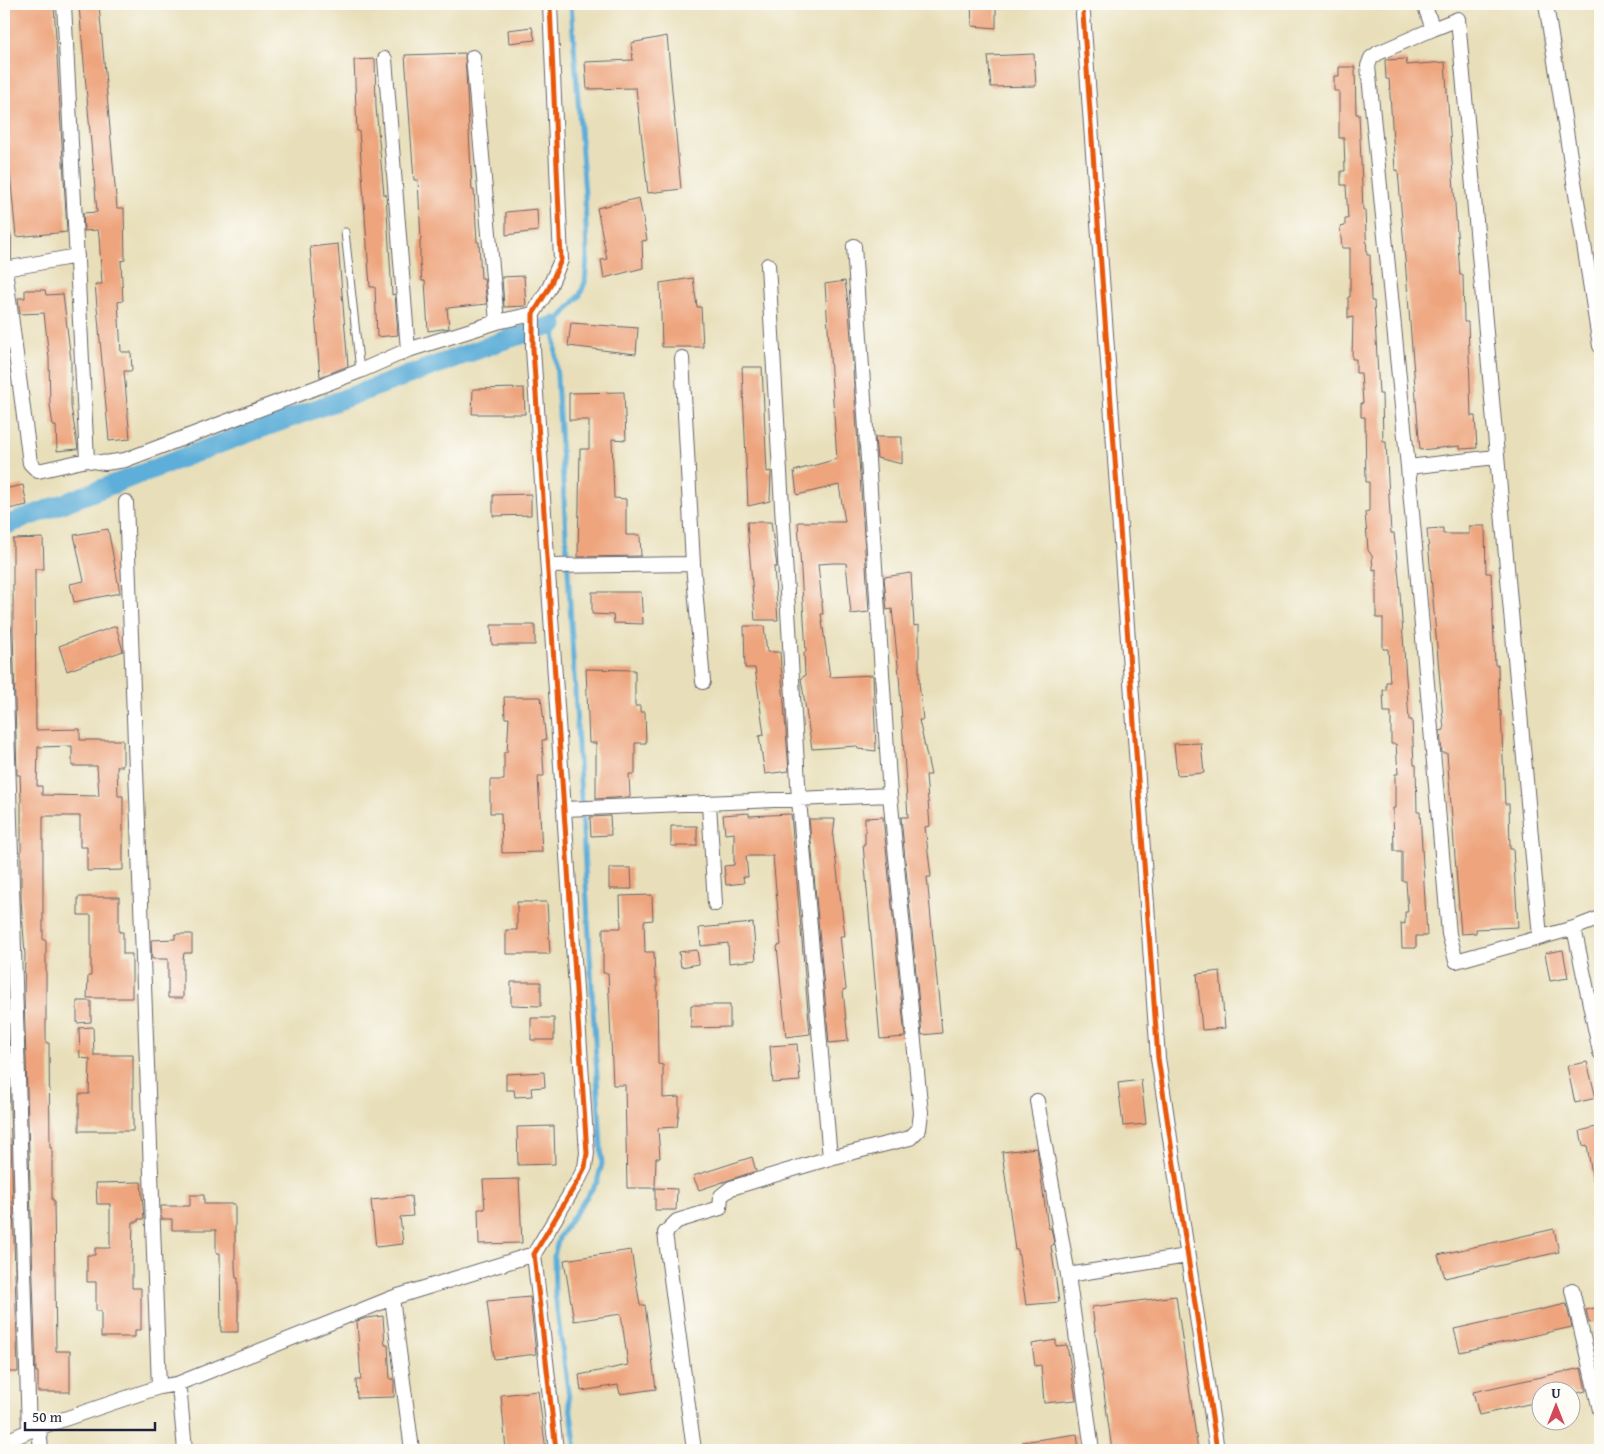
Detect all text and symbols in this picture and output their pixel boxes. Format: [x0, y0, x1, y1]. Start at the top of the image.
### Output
north arrow [1532, 1382, 1582, 1432]
text: U [1551, 1383, 1561, 1403]
scale bar [25, 1399, 155, 1431]
text: 50 m [32, 1406, 63, 1427]

